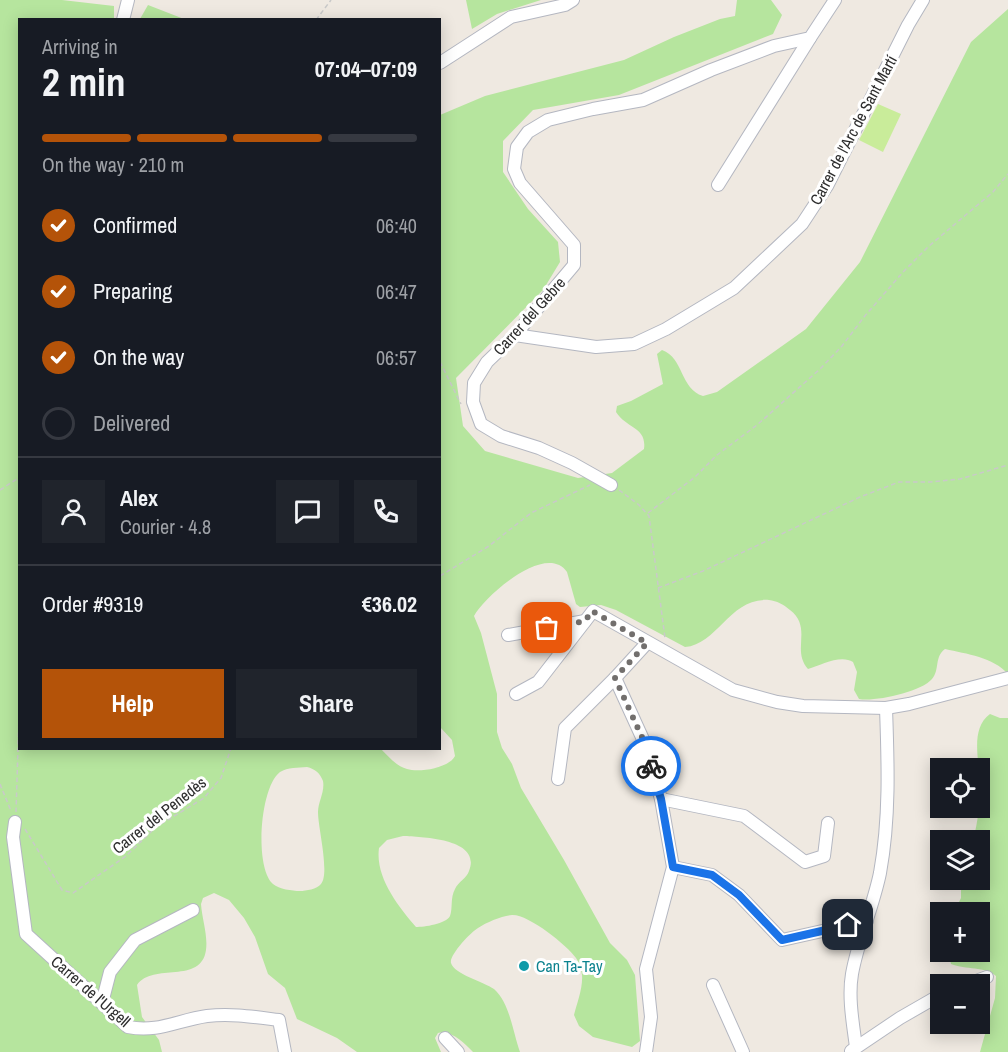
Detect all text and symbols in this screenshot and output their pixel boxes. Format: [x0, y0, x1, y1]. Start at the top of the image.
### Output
text: Arriving in [42, 33, 118, 60]
street label: Carrer de l'Arc de Sant Martí [804, 51, 902, 209]
text: 07:04–07:09 [315, 54, 417, 84]
text: 2 min [42, 56, 126, 108]
text: On the way · 210 m [42, 151, 184, 178]
icon: check [42, 209, 75, 242]
text: Confirmed [93, 210, 177, 240]
text: 06:40 [376, 212, 417, 239]
street label: Carrer del Gebre [488, 272, 570, 360]
icon: check [42, 275, 75, 308]
text: Preparing [93, 276, 172, 306]
text: 06:47 [376, 278, 417, 305]
icon: check [42, 341, 75, 374]
text: On the way [93, 342, 184, 372]
text: 06:57 [376, 344, 417, 371]
text: Delivered [93, 408, 170, 438]
button: person [42, 480, 105, 543]
button: chat [276, 480, 339, 543]
button: phone [354, 480, 417, 543]
text: Alex [120, 483, 158, 513]
text: Courier · 4.8 [120, 513, 211, 540]
text: Order #9319 [42, 589, 143, 619]
text: €36.02 [362, 589, 417, 619]
pin [521, 602, 572, 653]
icon: bag [530, 611, 563, 644]
button: Help [42, 669, 224, 738]
button: Share [236, 669, 417, 738]
courier [621, 736, 681, 796]
icon: bike [635, 750, 668, 783]
map controls [930, 758, 990, 1034]
button: locate [930, 758, 990, 818]
street label: Carrer del Penedès [107, 771, 211, 859]
button: layers [930, 830, 990, 890]
pin [822, 899, 873, 950]
button: + [930, 902, 990, 962]
icon: home [831, 908, 864, 941]
street label: Carrer de l'Urgell [47, 950, 136, 1032]
place label: Can Ta-Tay [536, 955, 603, 977]
marker: Can Ta-Tay [517, 959, 531, 973]
button: − [930, 974, 990, 1034]

